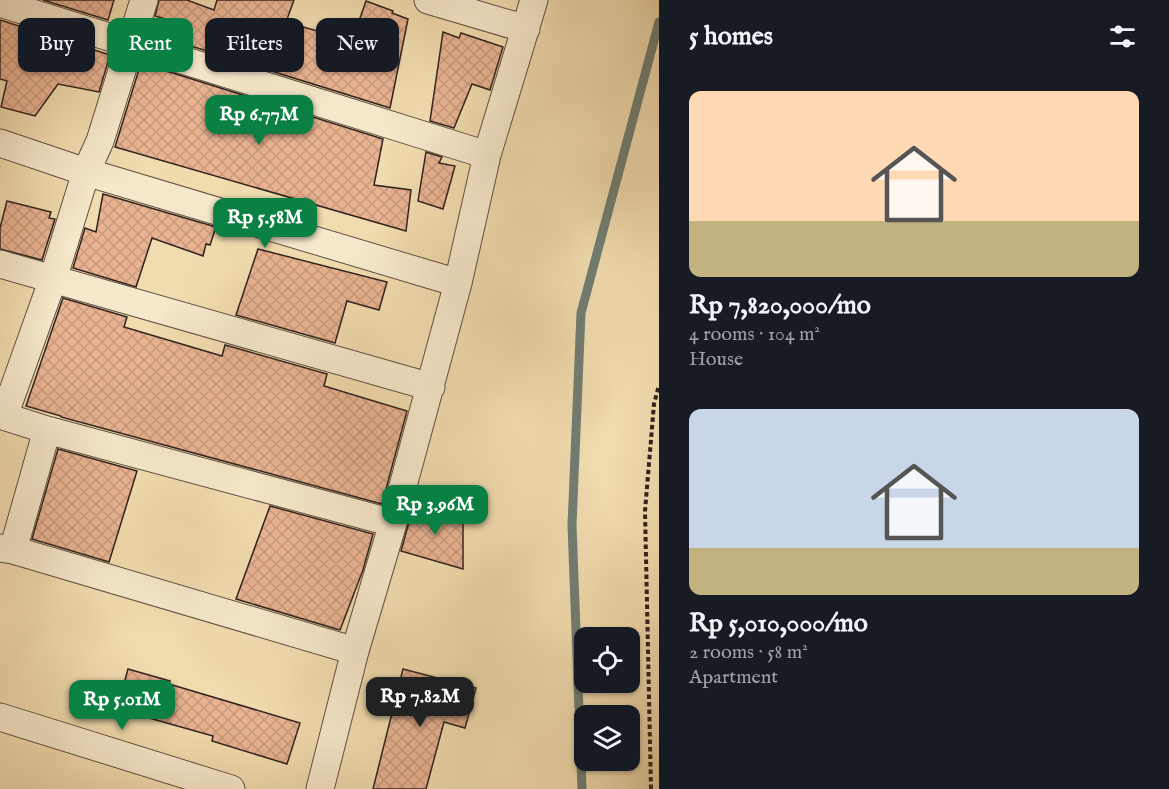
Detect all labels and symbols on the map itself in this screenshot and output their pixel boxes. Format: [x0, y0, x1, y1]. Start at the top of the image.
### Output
pin: Rp 6.77M [197, 95, 321, 146]
pin: Rp 5.58M [203, 198, 327, 249]
pin: Rp 3.96M [373, 485, 497, 536]
pin: Rp 7.82M [358, 677, 482, 728]
pin: Rp 5.01M [60, 680, 184, 731]

